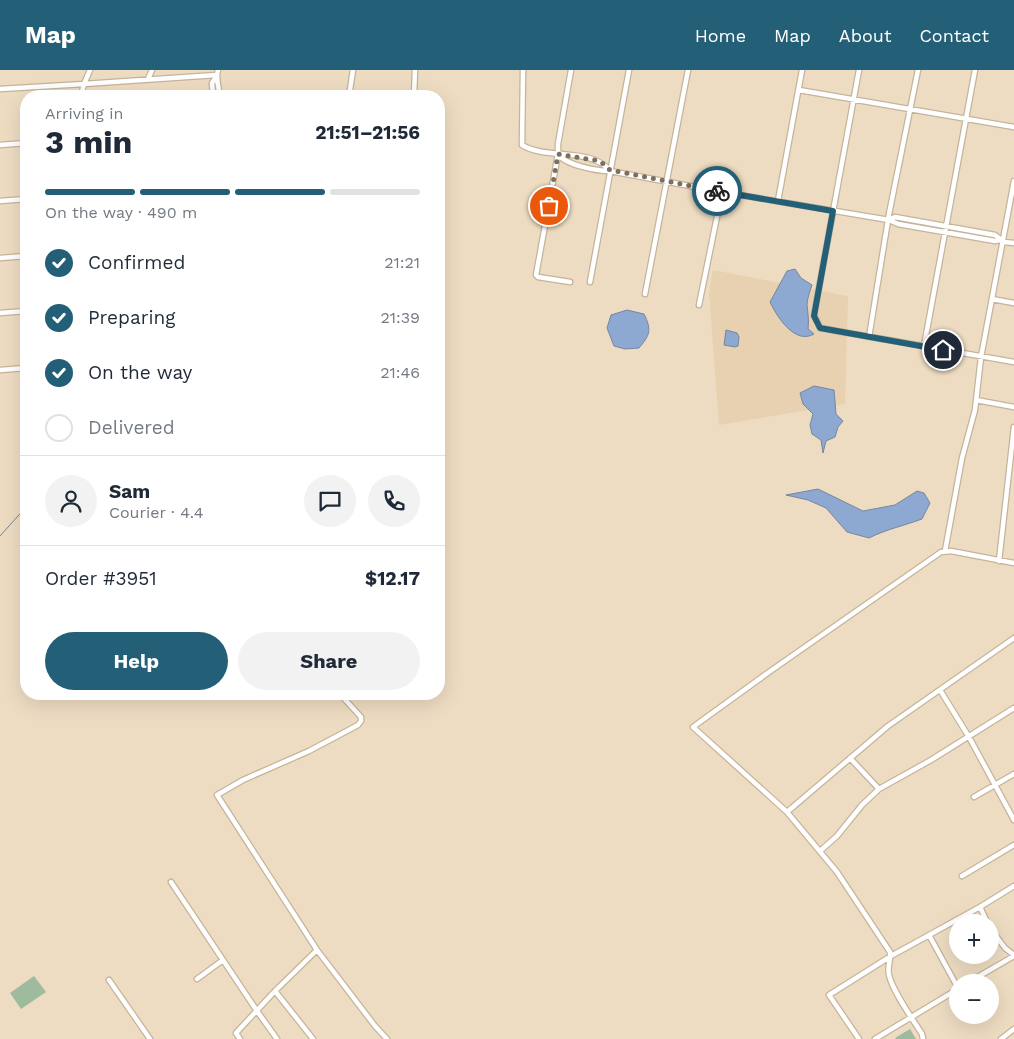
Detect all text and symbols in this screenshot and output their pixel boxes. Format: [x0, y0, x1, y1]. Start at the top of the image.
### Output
text: Map [25, 21, 76, 49]
text: Home [695, 25, 746, 46]
text: Map [774, 25, 811, 46]
text: About [839, 25, 891, 46]
text: Contact [919, 25, 989, 46]
text: Arriving in [45, 104, 123, 123]
text: 21:51–21:56 [315, 121, 420, 144]
text: 3 min [45, 123, 132, 161]
courier [692, 166, 742, 216]
icon: bike [703, 177, 731, 205]
pin [528, 185, 570, 227]
icon: bag [535, 192, 563, 220]
text: On the way · 490 m [45, 203, 197, 222]
icon: check [45, 249, 73, 277]
text: Confirmed [88, 251, 185, 274]
text: 21:21 [384, 253, 420, 272]
icon: check [45, 304, 73, 332]
text: Preparing [88, 306, 175, 329]
text: 21:39 [380, 308, 420, 327]
pin [922, 329, 964, 371]
icon: home [929, 336, 957, 364]
icon: check [45, 359, 73, 387]
text: On the way [88, 361, 192, 384]
text: 21:46 [380, 363, 420, 382]
text: Delivered [88, 416, 175, 439]
button: person [45, 475, 97, 527]
button: chat [304, 475, 356, 527]
button: phone [368, 475, 420, 527]
text: Sam [109, 480, 150, 503]
text: Courier · 4.4 [109, 503, 204, 522]
text: Order #3951 [45, 567, 157, 590]
text: $12.17 [365, 567, 420, 590]
button: Help [45, 632, 228, 690]
button: Share [238, 632, 420, 690]
map controls [949, 914, 999, 1024]
button: + [949, 914, 999, 964]
button: − [949, 974, 999, 1024]

